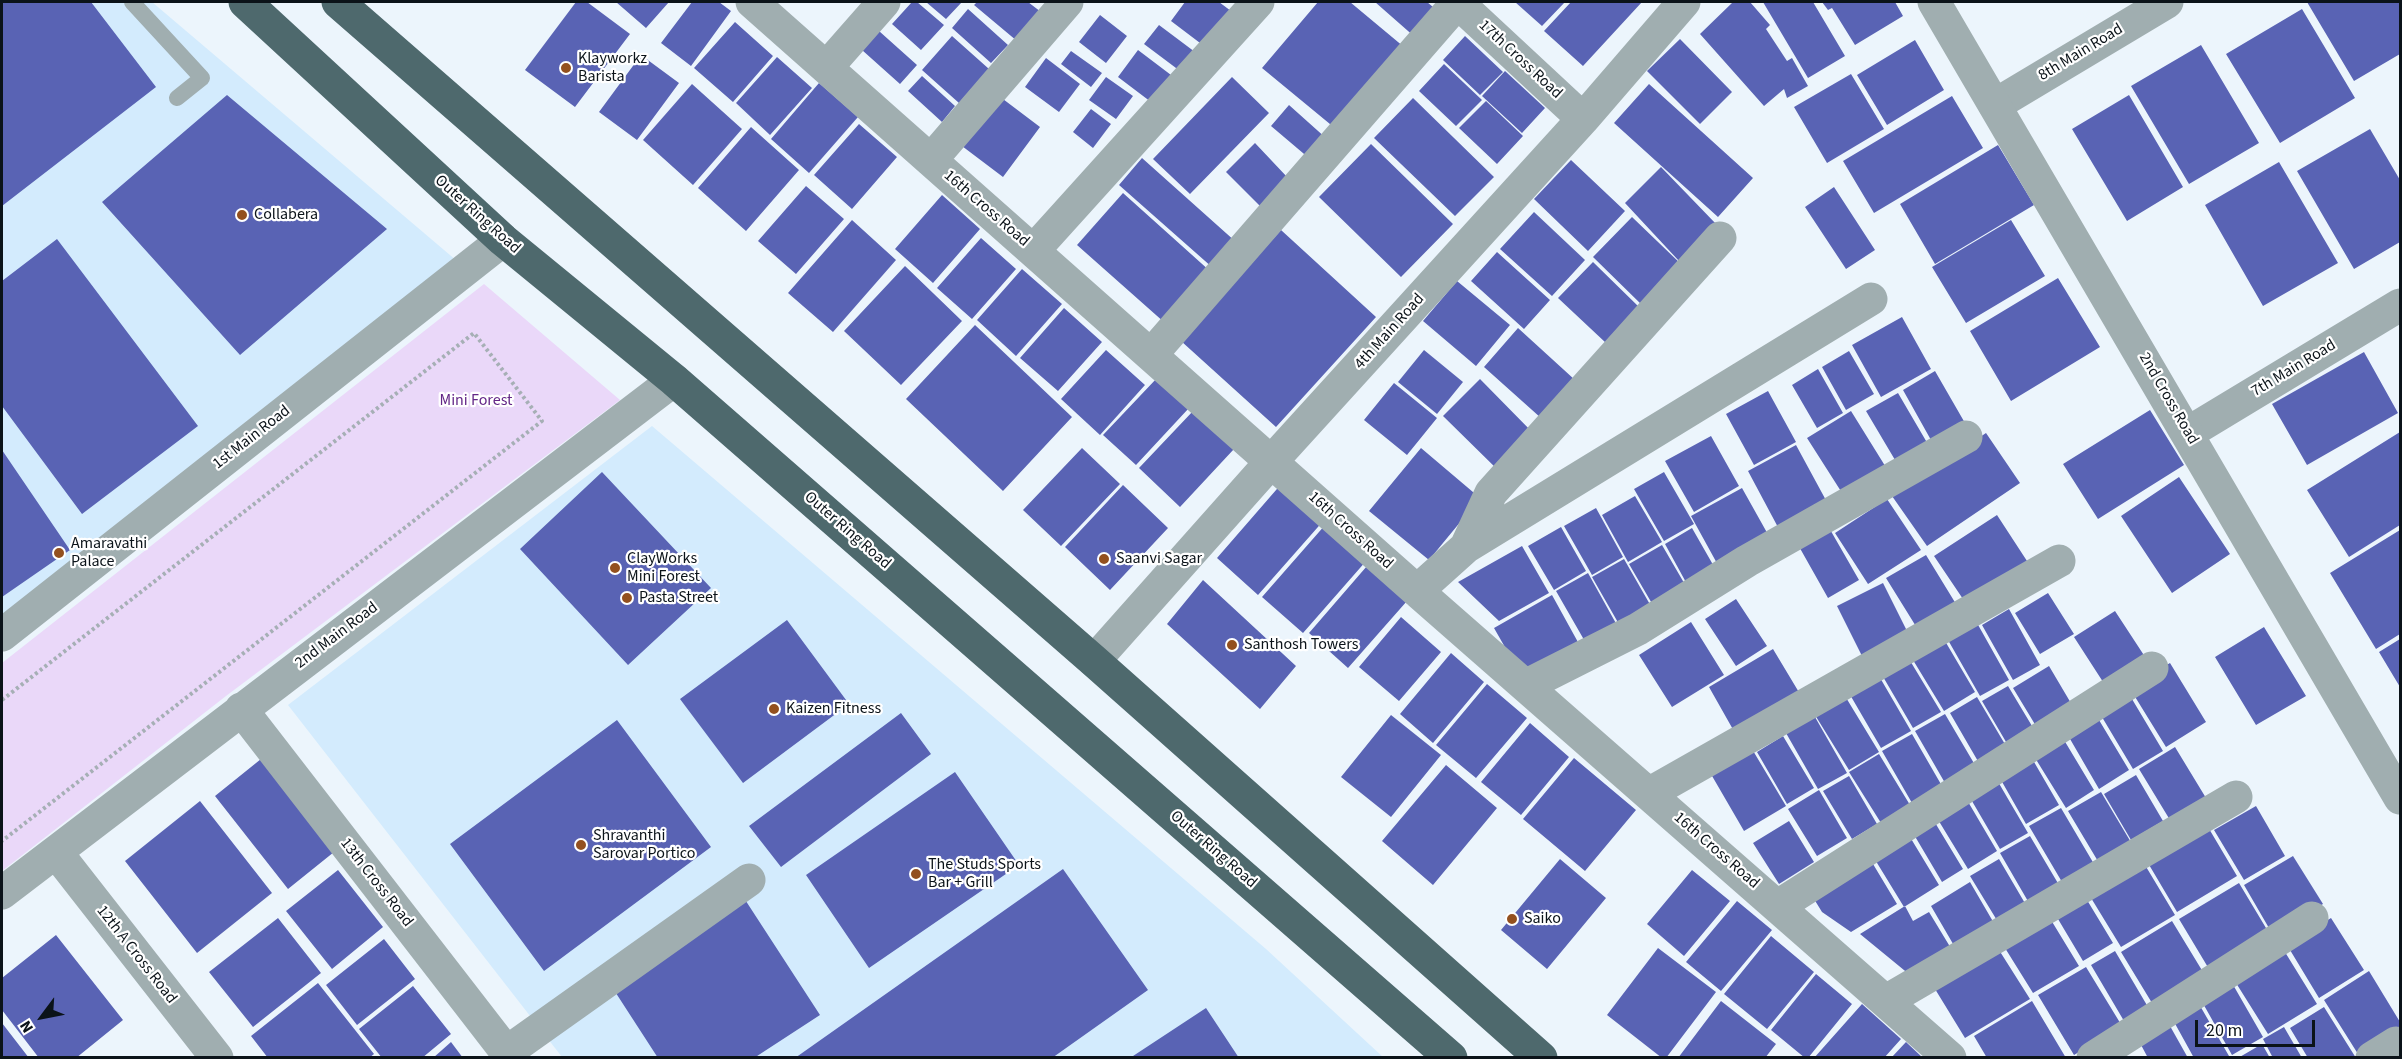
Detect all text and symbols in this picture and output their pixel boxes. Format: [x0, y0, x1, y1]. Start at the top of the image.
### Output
street label: 17th Cross Road [1474, 16, 1566, 104]
street label: 8th Main Road [2035, 20, 2127, 86]
place label: Klayworkz Barista [578, 49, 647, 87]
marker: Klayworkz Barista [559, 61, 573, 75]
street label: 16th Cross Road [939, 167, 1033, 251]
street label: Outer Ring Road [430, 172, 524, 258]
place label: Collabera [254, 205, 318, 225]
marker: Collabera [235, 208, 249, 222]
street label: 4th Main Road [1351, 290, 1429, 374]
street label: 7th Main Road [2248, 336, 2340, 402]
street label: 2nd Cross Road [2134, 350, 2202, 448]
park label: Mini Forest [440, 391, 512, 411]
street label: 1st Main Road [209, 402, 295, 474]
street label: Outer Ring Road [800, 488, 894, 574]
street label: 16th Cross Road [1304, 488, 1396, 574]
place label: Amaravathi Palace [71, 534, 147, 572]
marker: Amaravathi Palace [52, 546, 66, 560]
place label: ClayWorks Mini Forest [627, 549, 700, 587]
place label: Saanvi Sagar [1116, 549, 1202, 569]
marker: Saanvi Sagar [1097, 552, 1111, 566]
marker: ClayWorks Mini Forest [608, 561, 622, 575]
place label: Pasta Street [639, 588, 718, 608]
marker: Pasta Street [620, 591, 634, 605]
street label: 2nd Main Road [292, 599, 382, 673]
place label: Santhosh Towers [1244, 635, 1358, 655]
marker: Santhosh Towers [1225, 638, 1239, 652]
place label: Kaizen Fitness [786, 699, 881, 719]
marker: Kaizen Fitness [767, 702, 781, 716]
street label: Outer Ring Road [1166, 807, 1260, 893]
street label: 16th Cross Road [1669, 809, 1763, 893]
place label: Shravanthi Sarovar Portico [593, 826, 695, 864]
street label: 13th Cross Road [335, 835, 417, 931]
marker: Shravanthi Sarovar Portico [574, 838, 588, 852]
place label: The Studs Sports Bar + Grill [928, 855, 1041, 893]
marker: The Studs Sports Bar + Grill [909, 867, 923, 881]
street label: 12th A Cross Road [92, 902, 180, 1008]
place label: Saiko [1524, 909, 1561, 929]
marker: Saiko [1505, 912, 1519, 926]
north arrow [12, 987, 72, 1047]
scale bar [2198, 1008, 2318, 1046]
text: N [15, 1016, 39, 1037]
text: 20 m [2206, 1018, 2242, 1043]

